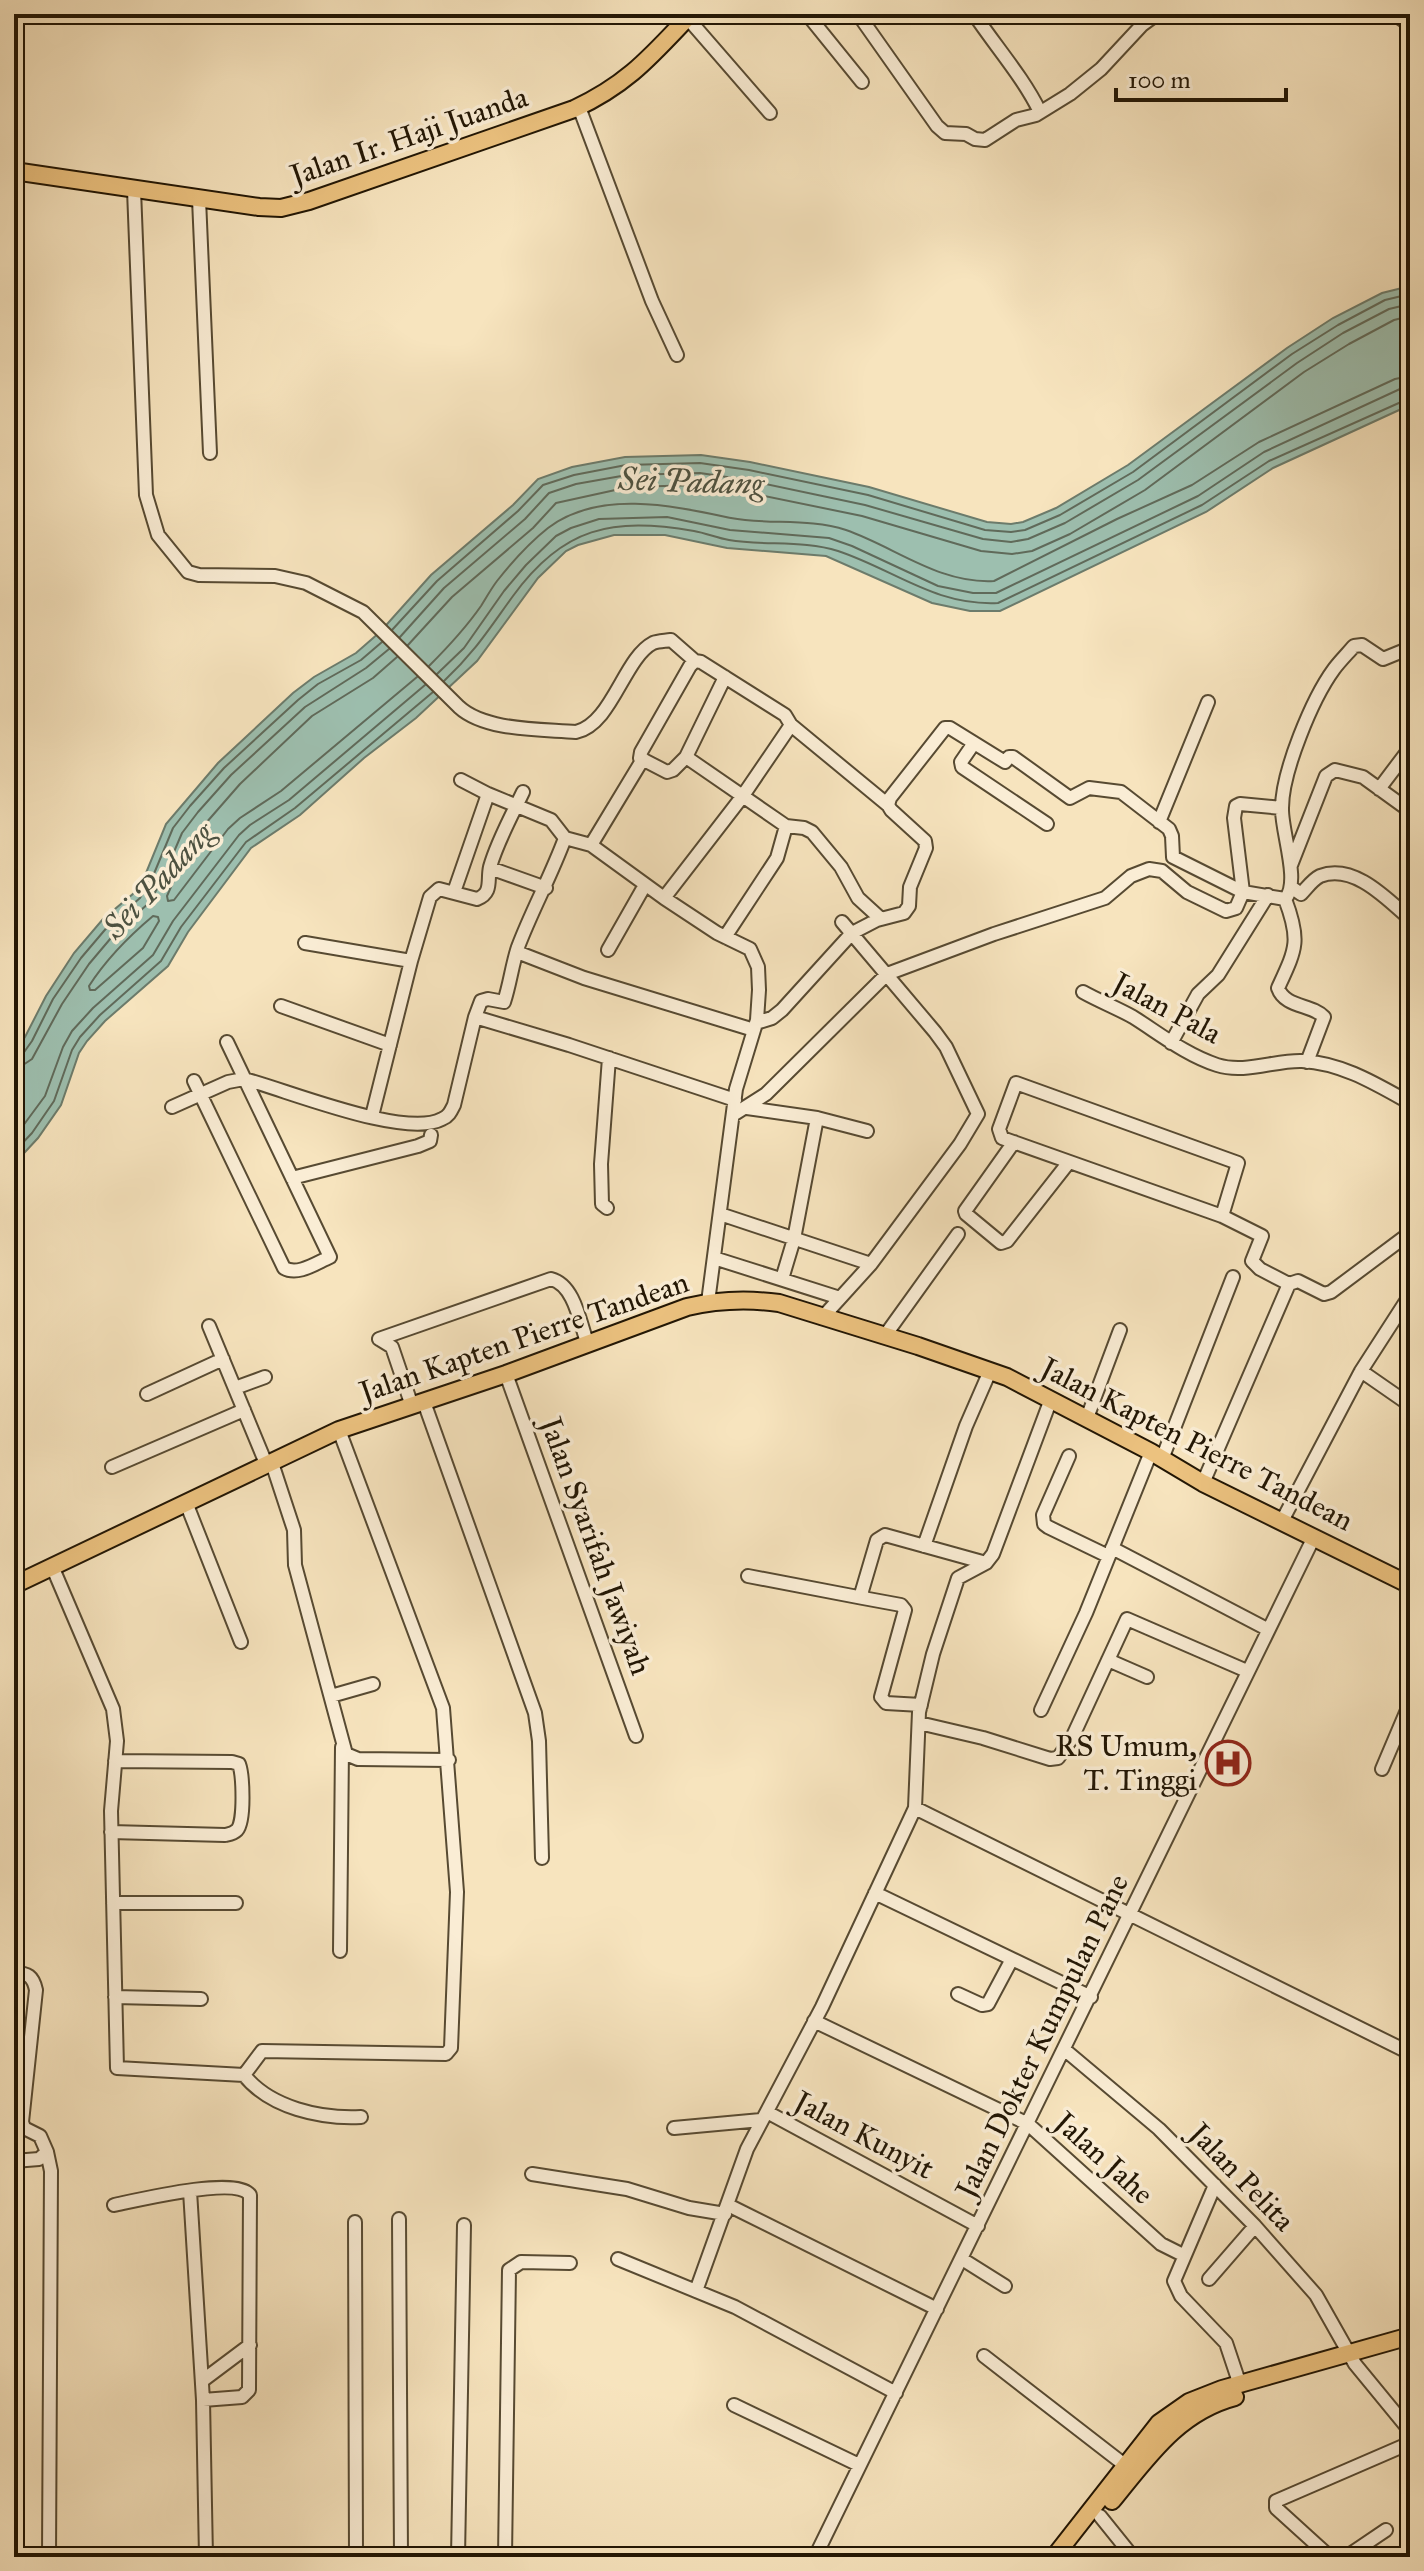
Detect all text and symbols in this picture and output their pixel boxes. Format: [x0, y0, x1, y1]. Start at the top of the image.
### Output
scale bar [1116, 52, 1286, 102]
text: 100 m [1128, 65, 1191, 95]
street label: Jalan Ir. Haji Juanda [283, 78, 533, 194]
water label: Sei Padang [617, 459, 766, 504]
water label: Sei Padang [94, 813, 223, 947]
street label: Jalan Pala [1104, 963, 1228, 1052]
street label: Jalan Kapten Pierre Tandean [352, 1264, 693, 1411]
street label: Jalan Kapten Pierre Tandean [1032, 1348, 1359, 1538]
street label: Jalan Syarifah Jawiyah [532, 1410, 659, 1680]
place label: RS Umum, T. Tinggi [1055, 1728, 1197, 1798]
hospital icon: RS Umum, T. Tinggi [1204, 1739, 1252, 1787]
street label: Jalan Dokter Kumpulan Pane [947, 1868, 1136, 2206]
street label: Jalan Kunyit [785, 2082, 940, 2187]
street label: Jalan Jahe [1045, 2102, 1161, 2212]
street label: Jalan Pelita [1180, 2113, 1302, 2239]

